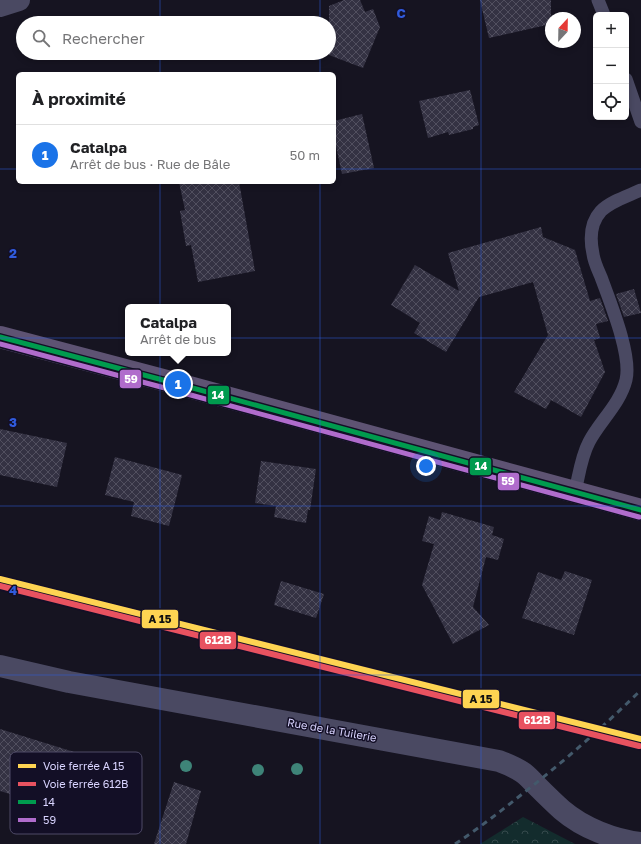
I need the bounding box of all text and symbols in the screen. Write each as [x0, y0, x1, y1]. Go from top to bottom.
text: C [396, 5, 406, 21]
north arrow [545, 12, 581, 48]
map controls [593, 12, 629, 120]
button: + [593, 12, 629, 48]
search box [16, 16, 336, 60]
icon: search [30, 27, 52, 49]
text: Rechercher [62, 29, 145, 47]
button: − [593, 48, 629, 84]
button: locate [593, 84, 629, 120]
text: À proximité [32, 88, 126, 109]
text: Catalpa [70, 138, 127, 156]
text: 1 [42, 147, 48, 163]
text: 50 m [290, 147, 320, 163]
text: Arrêt de bus · Rue de Bâle [70, 156, 230, 172]
text: 2 [9, 245, 17, 261]
popup [125, 304, 231, 356]
text: Catalpa [140, 313, 197, 331]
text: Arrêt de bus [140, 331, 216, 347]
line badge: 59 [119, 369, 142, 389]
pin: 1 [165, 369, 191, 399]
text: 59 [124, 372, 138, 385]
line badge: 14 [207, 385, 230, 405]
text: 14 [212, 388, 224, 401]
text: 3 [9, 414, 17, 430]
your location [416, 456, 436, 476]
line badge: 14 [469, 457, 492, 476]
text: 14 [475, 459, 487, 472]
line badge: 59 [497, 472, 520, 491]
text: 59 [501, 474, 515, 487]
text: 4 [9, 582, 17, 598]
line badge: A 15 [141, 609, 179, 629]
text: A 15 [149, 612, 172, 625]
line badge: 612B [199, 631, 237, 650]
text: 612B [204, 633, 232, 646]
line badge: A 15 [462, 689, 500, 709]
text: A 15 [470, 692, 493, 705]
line badge: 612B [518, 711, 556, 730]
text: 612B [523, 713, 551, 726]
street label: Rue de la Tuilerie [287, 715, 378, 744]
legend [10, 752, 142, 834]
text: Voie ferrée A 15 [43, 759, 125, 772]
text: Voie ferrée 612B [43, 777, 128, 790]
text: 14 [43, 795, 55, 808]
text: 59 [43, 813, 56, 826]

